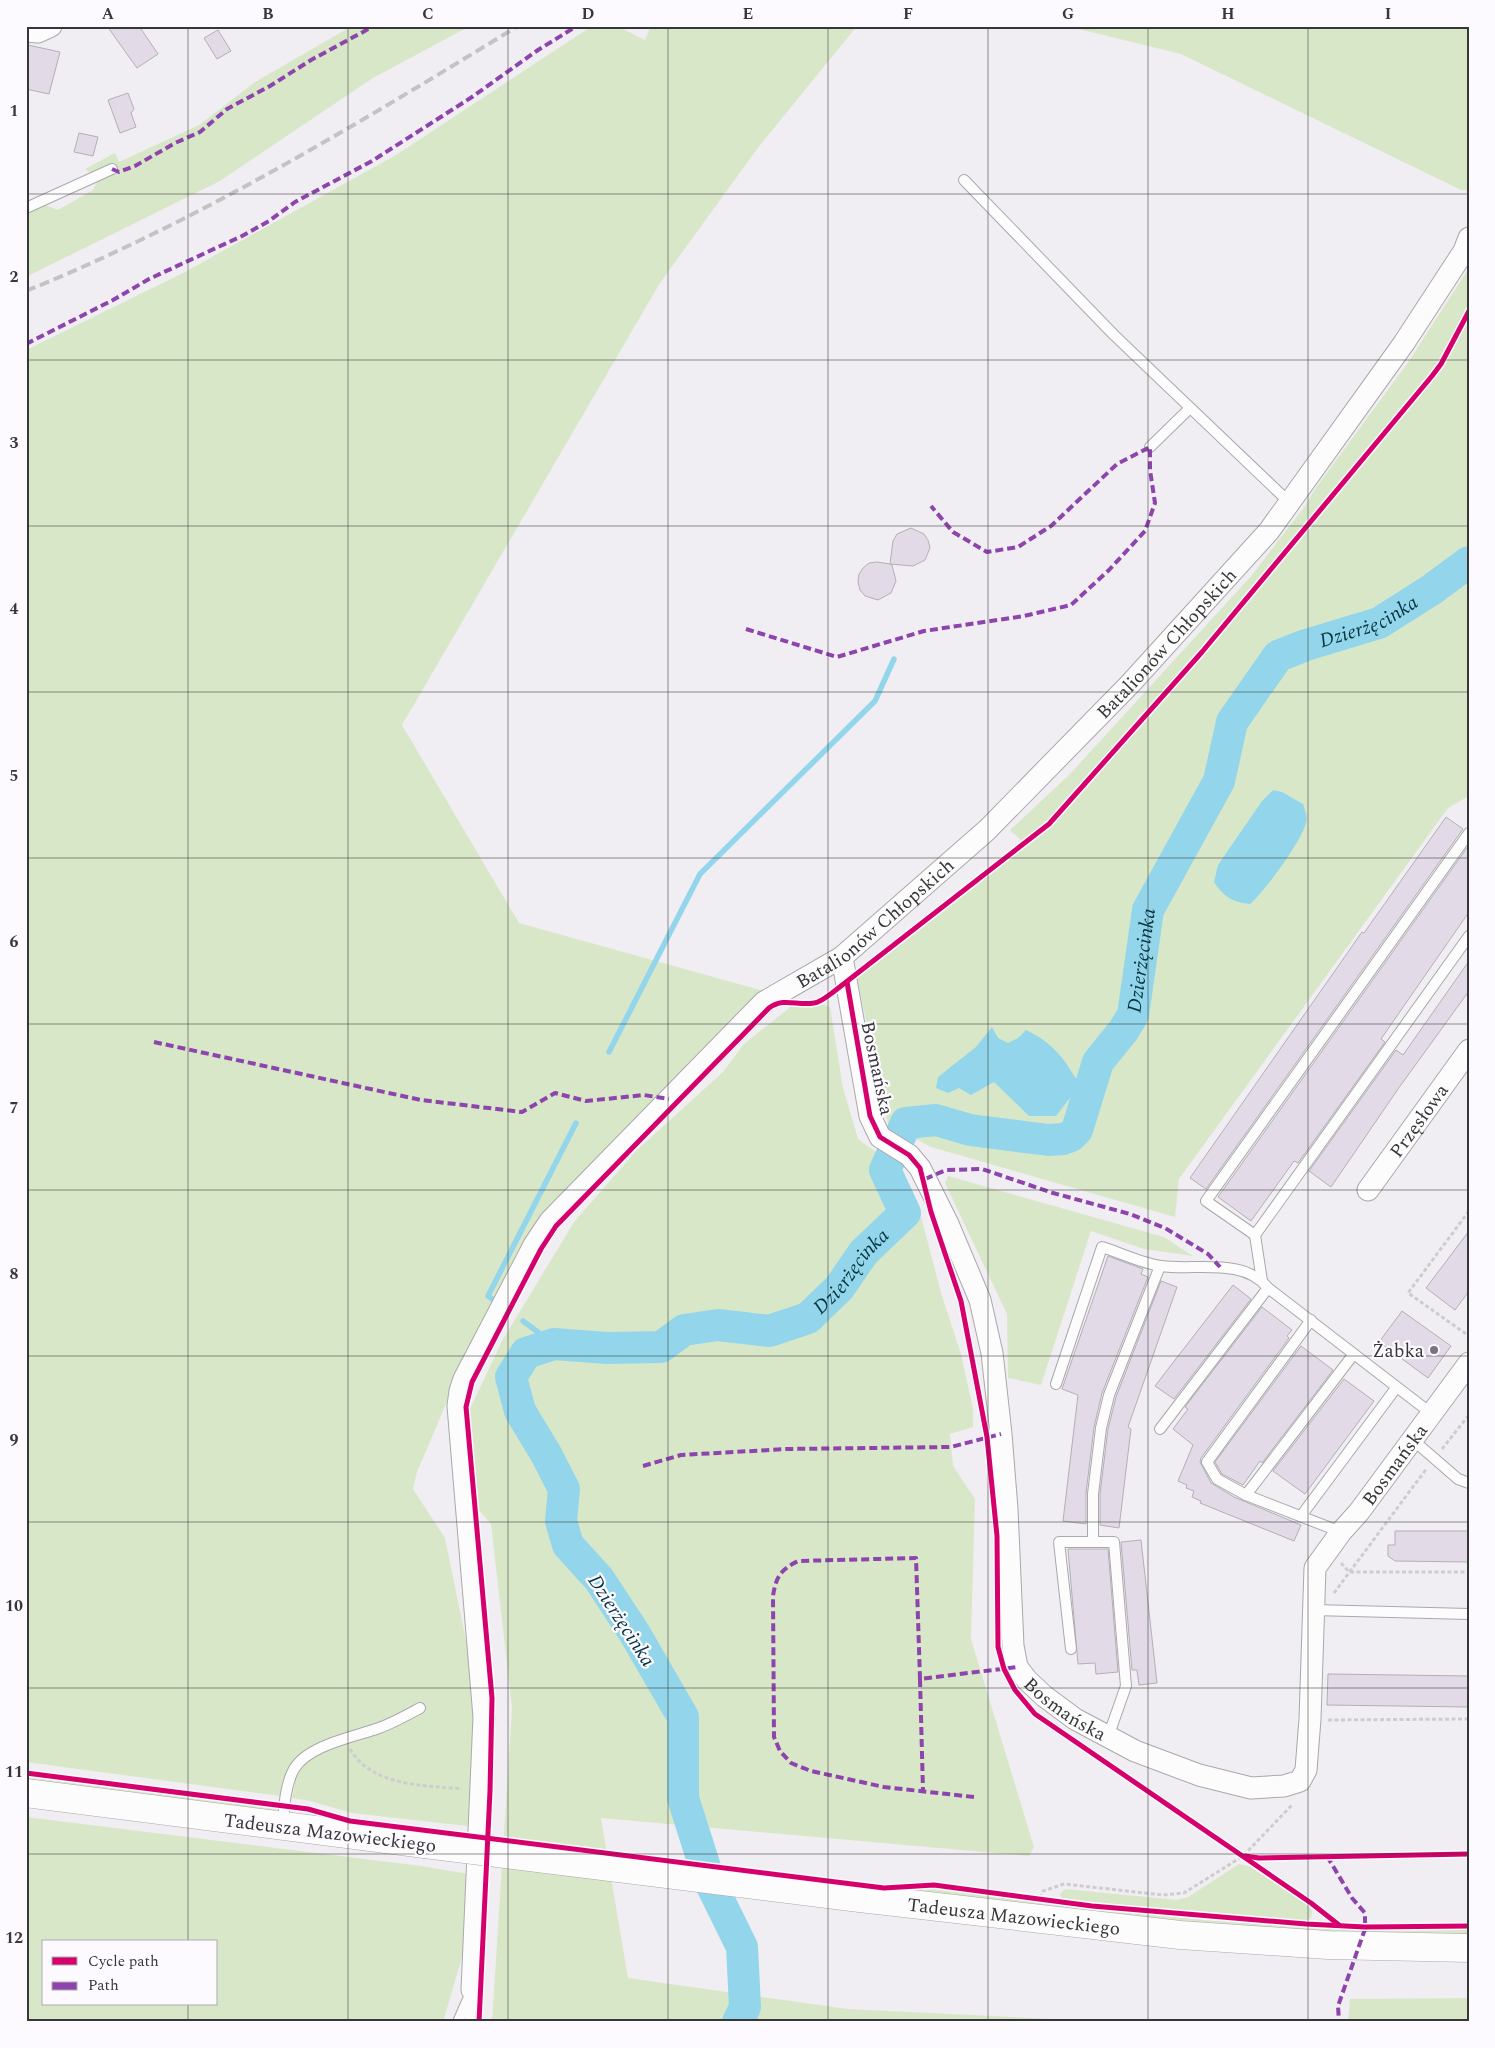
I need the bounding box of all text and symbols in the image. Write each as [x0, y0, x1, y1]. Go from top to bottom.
text: A [102, 2, 115, 26]
text: B [262, 2, 274, 26]
text: C [422, 2, 434, 26]
text: D [582, 2, 595, 26]
text: E [743, 2, 753, 26]
text: F [903, 2, 913, 26]
text: G [1062, 2, 1074, 26]
text: H [1221, 2, 1235, 26]
text: I [1385, 2, 1391, 26]
text: 1 [10, 99, 18, 123]
text: 2 [10, 265, 19, 289]
text: 3 [10, 431, 19, 455]
street label: Batalionów Chłopskich [1090, 562, 1244, 726]
water label: Dzierżęcinka [1316, 588, 1424, 656]
text: 4 [10, 597, 19, 621]
text: 5 [10, 764, 18, 788]
street label: Batalionów Chłopskich [791, 852, 961, 997]
water label: Dzierżęcinka [1120, 906, 1164, 1015]
text: 6 [10, 930, 19, 954]
street label: Bosmańska [852, 1019, 901, 1119]
street label: Przęsłowa [1383, 1077, 1457, 1164]
text: 7 [10, 1096, 19, 1120]
water label: Dzierżęcinka [806, 1222, 896, 1322]
text: 8 [10, 1262, 19, 1286]
place label: Żabka [1372, 1337, 1425, 1366]
marker: Żabka [1428, 1344, 1440, 1356]
street label: Bosmańska [1355, 1418, 1436, 1512]
text: 9 [10, 1428, 19, 1452]
water label: Dzierżęcinka [580, 1568, 662, 1673]
text: 10 [5, 1594, 23, 1618]
street label: Bosmańska [1016, 1671, 1112, 1749]
text: 11 [5, 1760, 23, 1784]
street label: Tadeusza Mazowieckiego [222, 1806, 438, 1861]
street label: Tadeusza Mazowieckiego [906, 1891, 1122, 1944]
text: 12 [5, 1926, 23, 1950]
legend [42, 1940, 218, 2006]
text: Cycle path [88, 1950, 159, 1973]
text: Path [88, 1974, 119, 1997]

